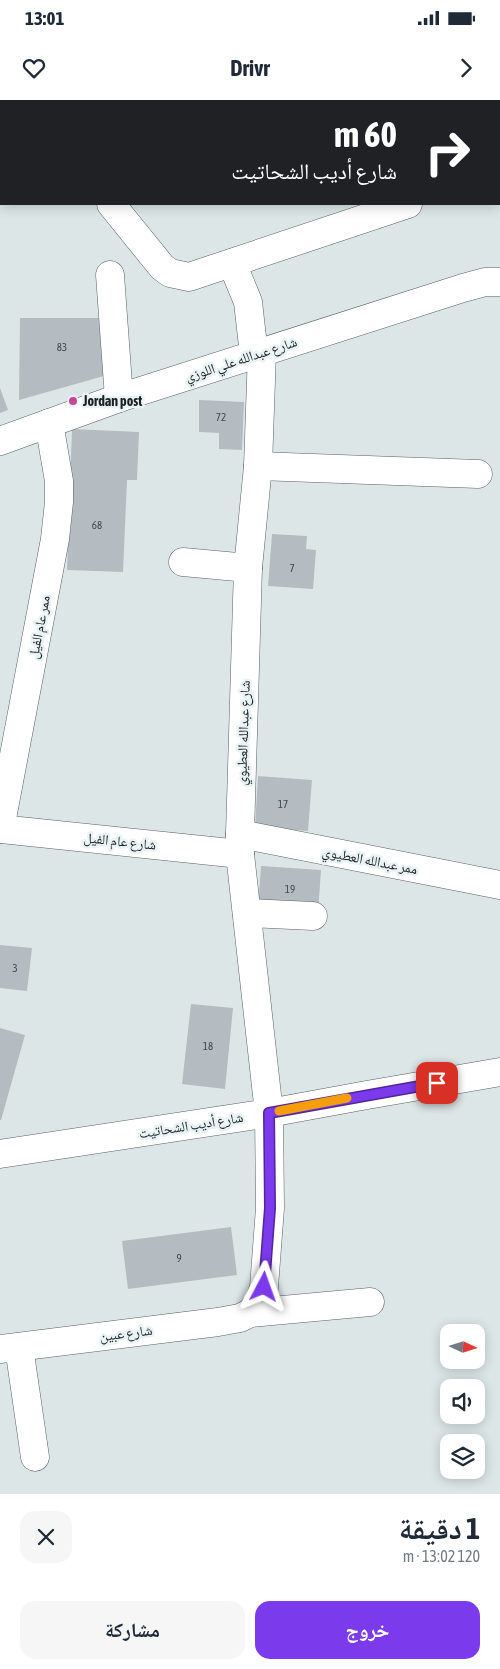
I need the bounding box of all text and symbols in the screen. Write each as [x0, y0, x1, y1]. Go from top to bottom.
text: 13:01 [25, 7, 64, 29]
icon: heart [20, 54, 48, 82]
icon: forward [452, 54, 480, 82]
text: Drivr [230, 55, 270, 81]
text: 60 m [334, 114, 397, 154]
icon: right [415, 120, 480, 185]
text: شارع أديب الشحاتيت [231, 158, 397, 184]
street label: شارع عبدالله علي اللوزي [183, 333, 300, 388]
house number: 83 [57, 341, 67, 353]
place label: Jordan post [82, 393, 142, 409]
marker: Jordan post [67, 395, 79, 407]
house number: 72 [216, 411, 226, 423]
house number: 68 [92, 519, 102, 531]
house number: 7 [289, 562, 295, 574]
street label: ممر عام الفيل [25, 594, 55, 660]
street label: شارع عبدالله العطيوي [233, 680, 256, 786]
house number: 17 [278, 798, 288, 810]
street label: شارع عام الفيل [83, 829, 157, 855]
street label: ممر عبدالله العطيوي [320, 843, 419, 881]
house number: 19 [285, 883, 295, 895]
house number: 3 [12, 962, 18, 974]
house number: 18 [203, 1040, 213, 1052]
pin [416, 1062, 458, 1104]
icon: arrive [423, 1069, 451, 1097]
street label: شارع أديب الشحاتيت [138, 1109, 245, 1143]
house number: 9 [176, 1252, 182, 1264]
position arrow [237, 1260, 289, 1312]
street label: شارع عبين [99, 1322, 153, 1346]
north arrow [440, 1324, 485, 1369]
map controls [440, 1324, 485, 1479]
button: sound [440, 1379, 485, 1424]
button: layers [440, 1434, 485, 1479]
button: close [20, 1511, 72, 1563]
text: 1 دقيقة [399, 1511, 480, 1545]
text: 120 m · 13:02 [403, 1547, 480, 1565]
button: مشاركة [20, 1601, 245, 1659]
button: خروج [255, 1601, 480, 1659]

